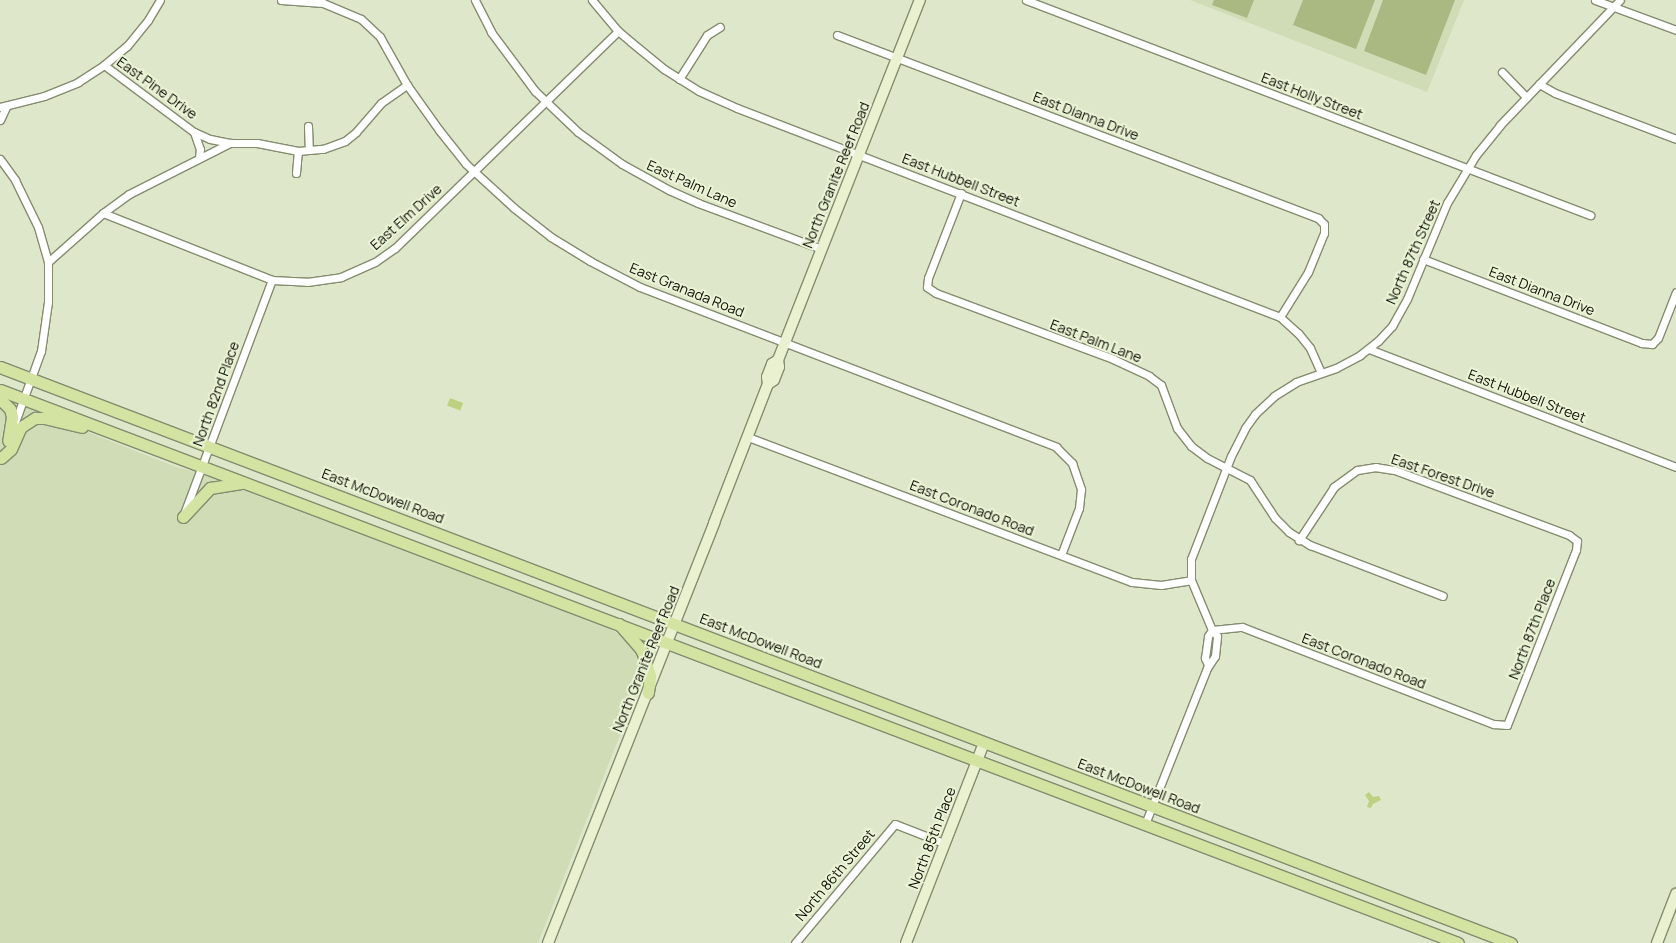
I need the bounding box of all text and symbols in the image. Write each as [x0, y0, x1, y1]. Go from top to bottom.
street label: East Pine Drive [114, 53, 200, 123]
street label: East Holly Street [1259, 69, 1365, 123]
street label: East Dianna Drive [1031, 88, 1141, 144]
street label: North Granite Reef Road [799, 99, 873, 251]
street label: East Hubbell Street [900, 150, 1022, 210]
street label: East Palm Lane [644, 157, 740, 211]
street label: East Elm Drive [367, 181, 445, 253]
street label: North 87th Street [1382, 197, 1444, 307]
street label: East Granada Road [627, 259, 747, 321]
street label: East Dianna Drive [1487, 263, 1597, 319]
street label: East Palm Lane [1048, 316, 1144, 366]
street label: North 82nd Place [189, 339, 243, 449]
street label: East Hubbell Street [1466, 366, 1588, 426]
street label: East Forest Drive [1389, 450, 1497, 502]
street label: East McDowell Road [319, 465, 447, 527]
street label: East Coronado Road [908, 477, 1036, 539]
street label: North 87th Place [1505, 576, 1559, 682]
street label: North Granite Reef Road [609, 583, 683, 735]
street label: East McDowell Road [697, 610, 825, 672]
street label: East Coronado Road [1300, 630, 1428, 692]
street label: East McDowell Road [1075, 755, 1203, 817]
street label: North 85th Place [905, 785, 959, 891]
street label: North 86th Street [792, 826, 878, 924]

